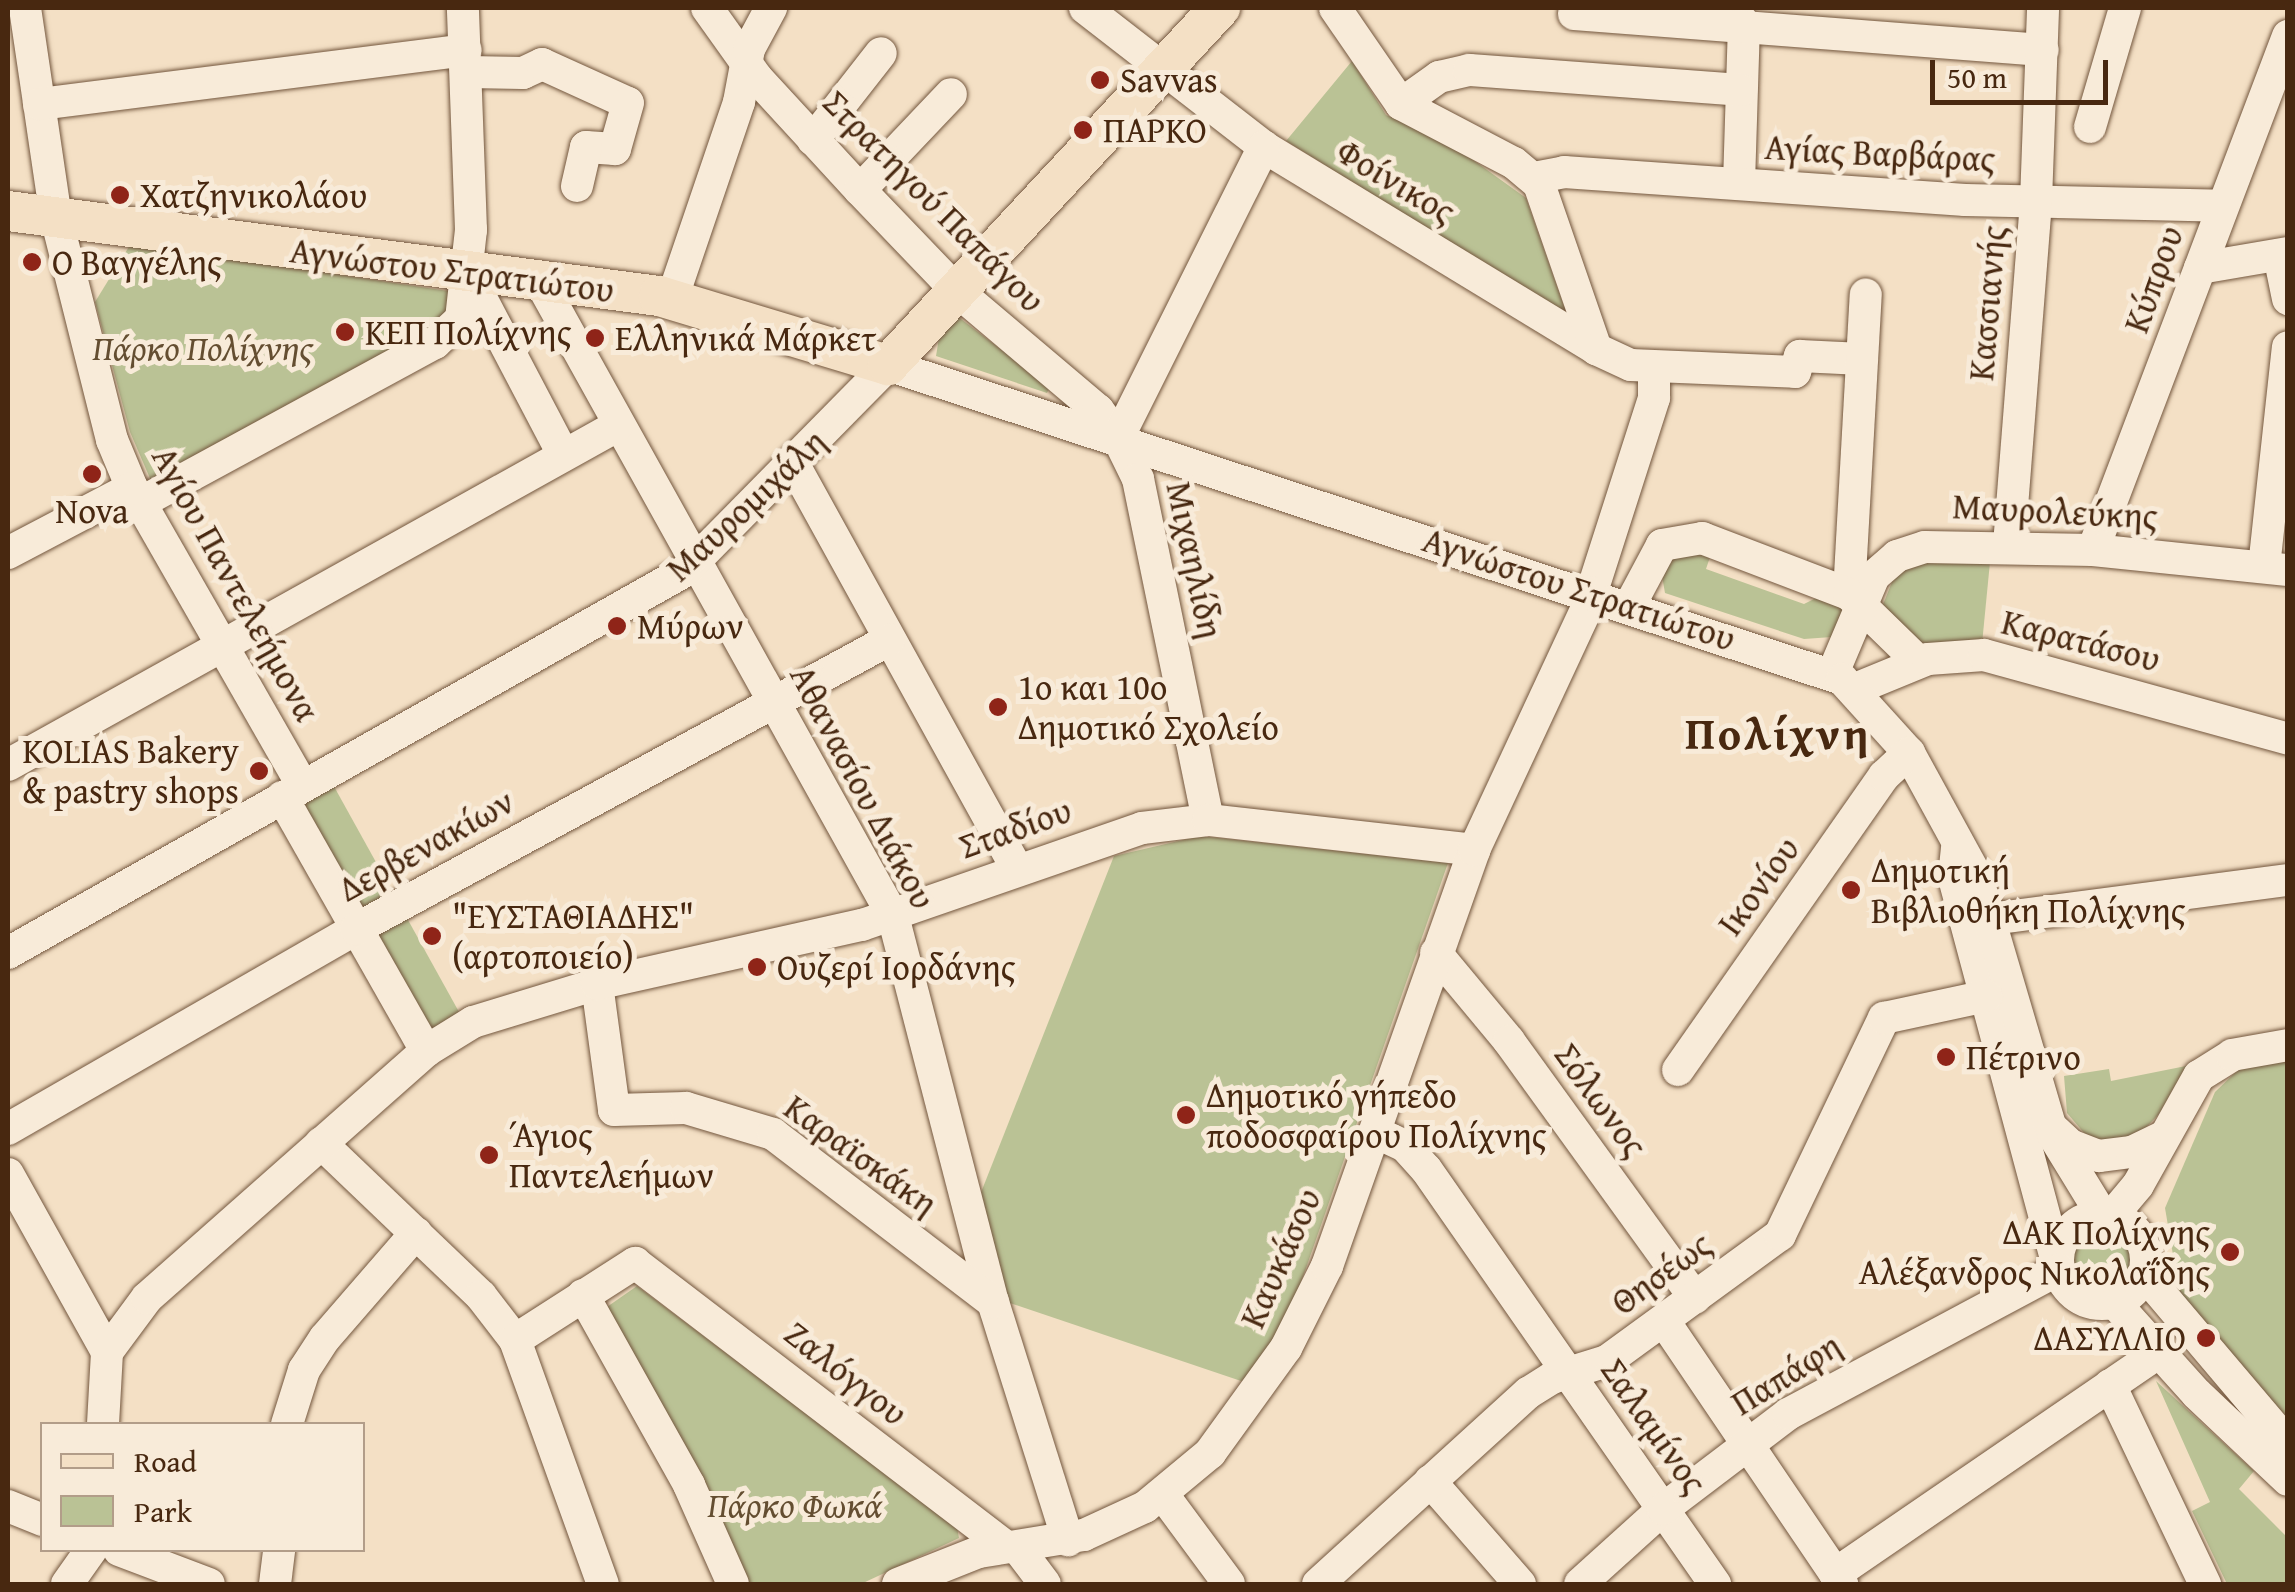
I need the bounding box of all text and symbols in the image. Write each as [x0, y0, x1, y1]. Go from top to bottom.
scale bar [1935, 40, 2112, 102]
text: 50 m [1947, 55, 2007, 99]
place label: Savvas [1120, 59, 1218, 101]
marker: Savvas [1089, 69, 1111, 91]
street label: Στρατηγού Παπάγου [814, 81, 1054, 321]
place label: ΠΑΡΚΟ [1103, 109, 1207, 151]
marker: ΠΑΡΚΟ [1072, 119, 1094, 141]
street label: Αγίας Βαρβάρας [1764, 126, 1996, 180]
street label: Φοίνικος [1329, 129, 1463, 233]
place label: Χατζηνικολάου [140, 174, 367, 216]
marker: Χατζηνικολάου [109, 184, 131, 206]
street label: Κύπρου [2114, 220, 2192, 338]
street label: Κασσιανής [1959, 224, 2015, 382]
street label: Αγνώστου Στρατιώτου [288, 229, 616, 311]
place label: Ο Βαγγέλης [52, 241, 222, 283]
marker: Ο Βαγγέλης [21, 251, 43, 273]
place label: ΚΕΠ Πολίχνης [365, 311, 571, 353]
place label: Ελληνικά Μάρκετ [615, 317, 876, 359]
marker: ΚΕΠ Πολίχνης [334, 321, 356, 343]
park label: Πάρκο Πολίχνης [93, 327, 313, 369]
marker: Ελληνικά Μάρκετ [584, 327, 606, 349]
street label: Μαυρομιχάλη [657, 420, 835, 590]
street label: Αγίου Παντελεήμονα [143, 439, 329, 729]
marker: Nova [81, 463, 103, 485]
street label: Μιχαηλίδη [1158, 478, 1232, 642]
street label: Μαυρολεύκης [1951, 485, 2159, 537]
place label: Nova [55, 490, 129, 532]
street label: Αγνώστου Στρατιώτου [1418, 519, 1740, 659]
street label: Καρατάσου [1998, 600, 2164, 680]
place label: Μύρων [637, 605, 744, 647]
marker: Μύρων [606, 615, 628, 637]
street label: Αθανασίου Διάκου [781, 658, 945, 916]
place label: 1ο και 10ο Δημοτικό Σχολείο [1018, 666, 1279, 748]
marker: 1ο και 10ο Δημοτικό Σχολείο [987, 696, 1009, 718]
district label: Πολίχνη [1685, 706, 1871, 760]
place label: KOLIAS Bakery & pastry shops [22, 730, 239, 812]
marker: KOLIAS Bakery & pastry shops [248, 760, 270, 782]
street label: Δερβενακίων [331, 780, 521, 910]
street label: Σταδίου [953, 788, 1077, 868]
street label: Ικονίου [1708, 828, 1808, 944]
place label: Δημοτική Βιβλιοθήκη Πολίχνης [1871, 849, 2186, 931]
marker: Δημοτική Βιβλιοθήκη Πολίχνης [1840, 879, 1862, 901]
place label: "ΕΥΣΤΑΘΙΑΔΗΣ" (αρτοποιείο) [452, 895, 694, 977]
marker: "ΕΥΣΤΑΘΙΑΔΗΣ" (αρτοποιείο) [421, 925, 443, 947]
place label: Ουζερί Ιορδάνης [777, 946, 1016, 988]
marker: Ουζερί Ιορδάνης [746, 956, 768, 978]
street label: Σόλωνος [1546, 1035, 1656, 1165]
place label: Πέτρινο [1966, 1036, 2081, 1078]
marker: Πέτρινο [1935, 1046, 1957, 1068]
place label: Δημοτικό γήπεδο ποδοσφαίρου Πολίχνης [1206, 1074, 1546, 1156]
street label: Καραϊσκάκη [777, 1086, 945, 1224]
marker: Δημοτικό γήπεδο ποδοσφαίρου Πολίχνης [1175, 1104, 1197, 1126]
place label: Άγιος Παντελεήμων [509, 1114, 714, 1196]
marker: Άγιος Παντελεήμων [478, 1144, 500, 1166]
street label: Καυκάσου [1231, 1182, 1329, 1334]
place label: ΔΑΚ Πολίχνης Αλέξανδρος Νικολαΐδης [1859, 1211, 2210, 1293]
street label: Θησέως [1603, 1223, 1719, 1323]
marker: ΔΑΚ Πολίχνης Αλέξανδρος Νικολαΐδης [2219, 1241, 2241, 1263]
street label: Ζαλόγγου [776, 1312, 916, 1434]
place label: ΔΑΣΥΛΛΙΟ [2033, 1317, 2186, 1359]
street label: Παπάφη [1723, 1324, 1849, 1424]
marker: ΔΑΣΥΛΛΙΟ [2195, 1327, 2217, 1349]
street label: Σαλαμίνος [1592, 1350, 1716, 1502]
legend [40, 1422, 365, 1552]
text: Road [134, 1439, 197, 1483]
park label: Πάρκο Φωκά [708, 1484, 882, 1526]
text: Park [134, 1489, 192, 1533]

